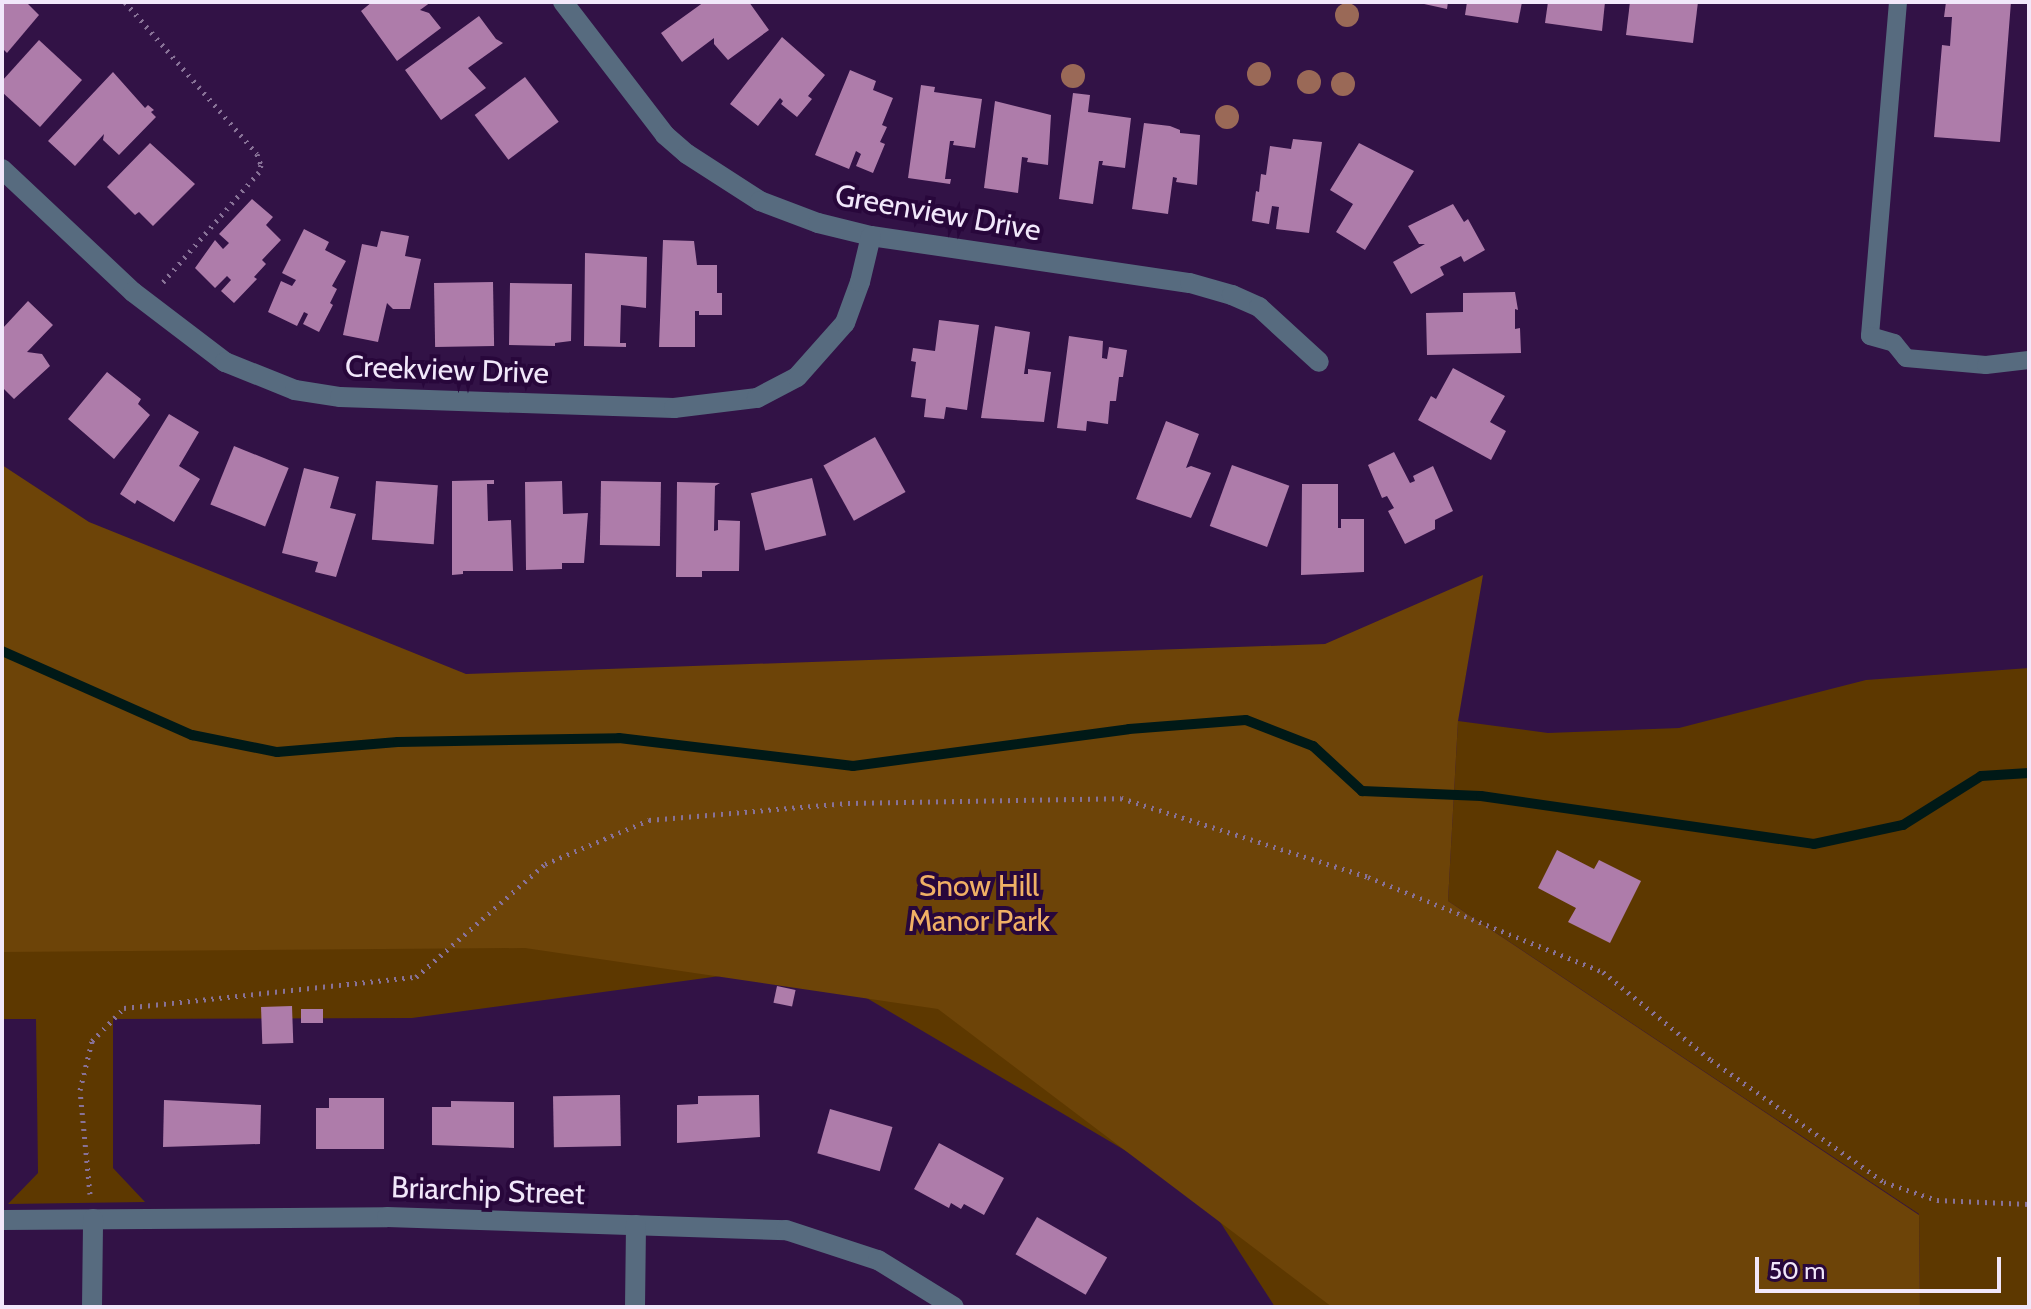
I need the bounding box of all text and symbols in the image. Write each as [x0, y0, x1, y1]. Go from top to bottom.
street label: Greenview Drive [832, 177, 1044, 249]
street label: Creekview Drive [345, 348, 549, 392]
park label: Snow Hill Manor Park [908, 868, 1050, 938]
street label: Briarchip Street [391, 1170, 585, 1212]
scale bar [1759, 1241, 2005, 1291]
text: 50 m [1769, 1256, 1825, 1285]

